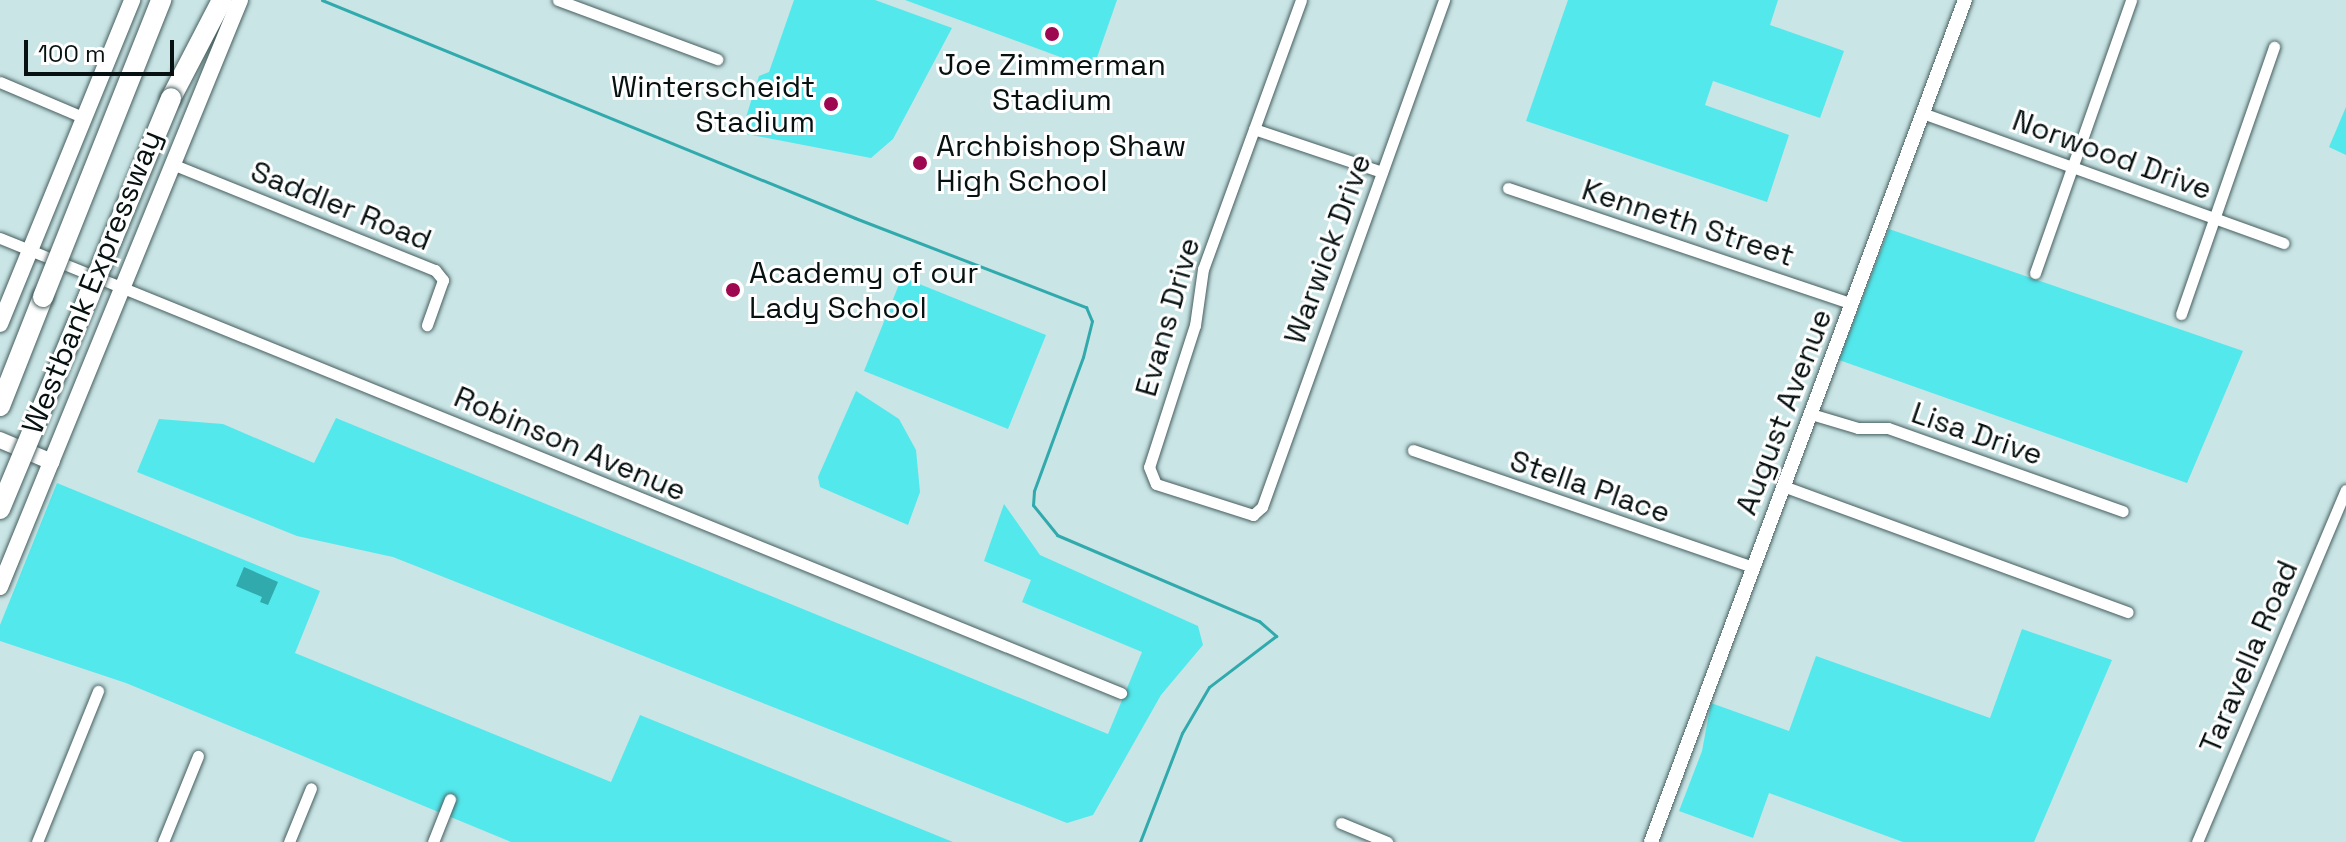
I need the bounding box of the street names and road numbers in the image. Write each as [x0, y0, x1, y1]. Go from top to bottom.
street label: Norwood Drive [2007, 102, 2217, 208]
street label: Westbank Expressway [15, 125, 169, 439]
street label: Warwick Drive [1277, 149, 1379, 349]
street label: Saddler Road [245, 153, 437, 259]
street label: Kenneth Street [1577, 172, 1799, 274]
street label: Evans Drive [1128, 233, 1208, 401]
street label: August Avenue [1728, 304, 1840, 520]
street label: Robinson Avenue [448, 379, 692, 509]
street label: Lisa Drive [1907, 395, 2047, 473]
street label: Stella Place [1505, 443, 1675, 531]
street label: Taravella Road [2192, 555, 2306, 759]

